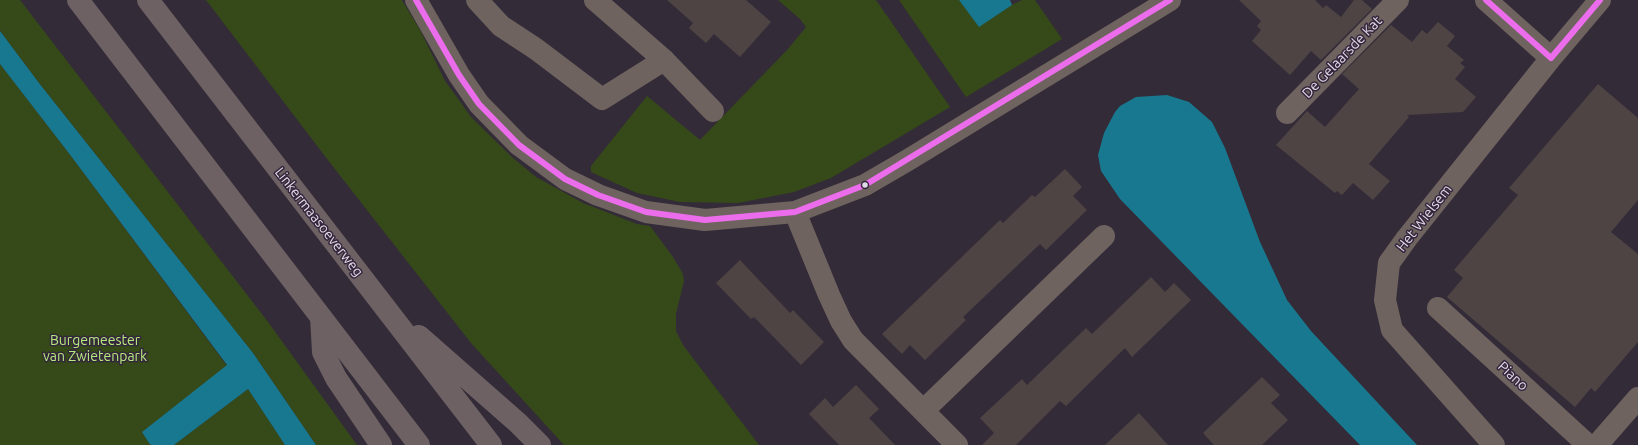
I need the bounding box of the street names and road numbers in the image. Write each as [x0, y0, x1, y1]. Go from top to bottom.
street label: De Gelaarsde Kat [1299, 12, 1385, 102]
street label: Linkermaasoeverweg [271, 164, 367, 280]
street label: Het Wielsem [1393, 181, 1455, 255]
street label: Piano [1494, 358, 1532, 394]

